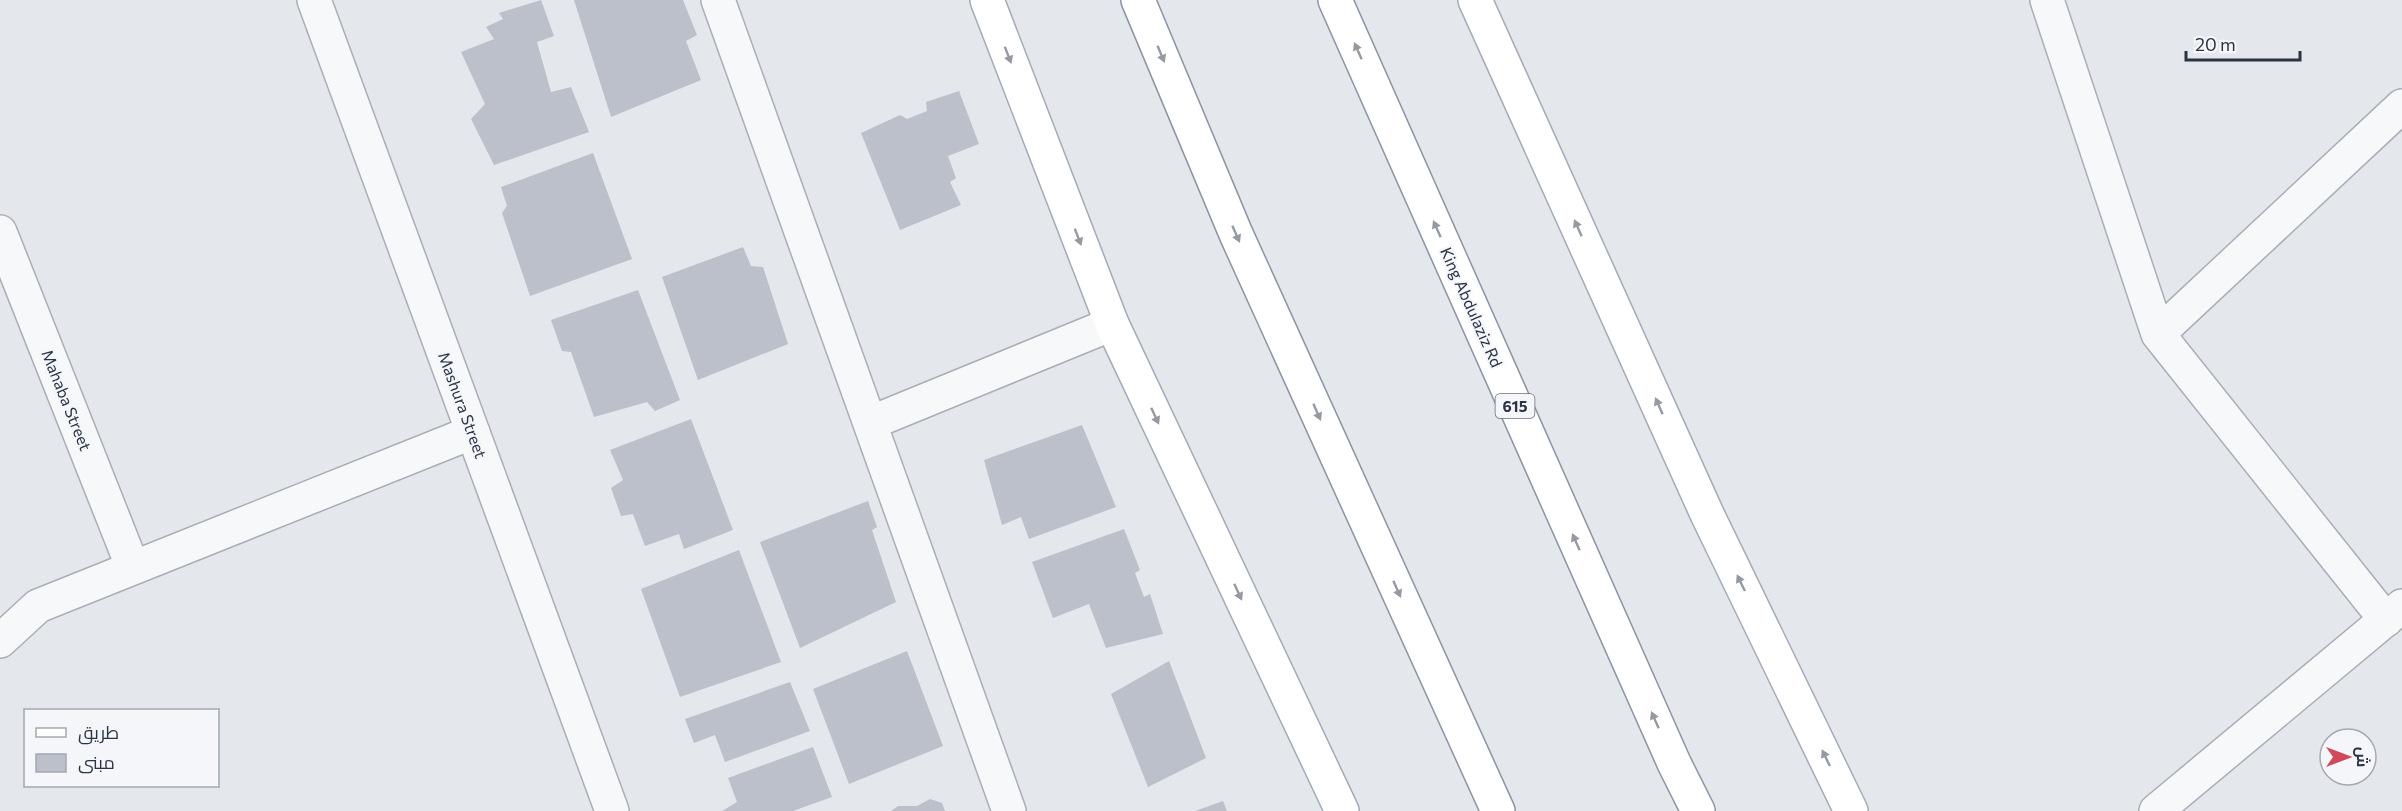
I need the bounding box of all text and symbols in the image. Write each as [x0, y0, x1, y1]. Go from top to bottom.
scale bar [2186, 24, 2300, 62]
text: 20 m [2195, 33, 2236, 55]
one-way arrow [1352, 42, 1362, 60]
one-way arrow [1157, 45, 1166, 63]
one-way arrow [1004, 46, 1014, 64]
one-way arrow [1432, 220, 1442, 238]
one-way arrow [1574, 220, 1583, 237]
one-way arrow [1232, 225, 1241, 243]
one-way arrow [1074, 228, 1084, 246]
street label: King Abdulaziz Rd [1437, 244, 1507, 370]
street label: Mahaba Street [38, 347, 96, 454]
street label: Mashura Street [435, 349, 491, 461]
road number: 615 [1496, 394, 1534, 418]
one-way arrow [1653, 397, 1663, 415]
one-way arrow [1312, 403, 1321, 420]
one-way arrow [1151, 407, 1160, 424]
one-way arrow [1571, 533, 1580, 550]
one-way arrow [1736, 574, 1745, 591]
one-way arrow [1393, 581, 1402, 598]
one-way arrow [1234, 584, 1243, 601]
legend [24, 709, 219, 787]
one-way arrow [1650, 711, 1659, 729]
text: طريق [78, 721, 119, 745]
north arrow [2318, 727, 2378, 787]
text: ش [2353, 747, 2373, 767]
one-way arrow [1821, 750, 1830, 767]
text: مبنى [78, 751, 115, 774]

